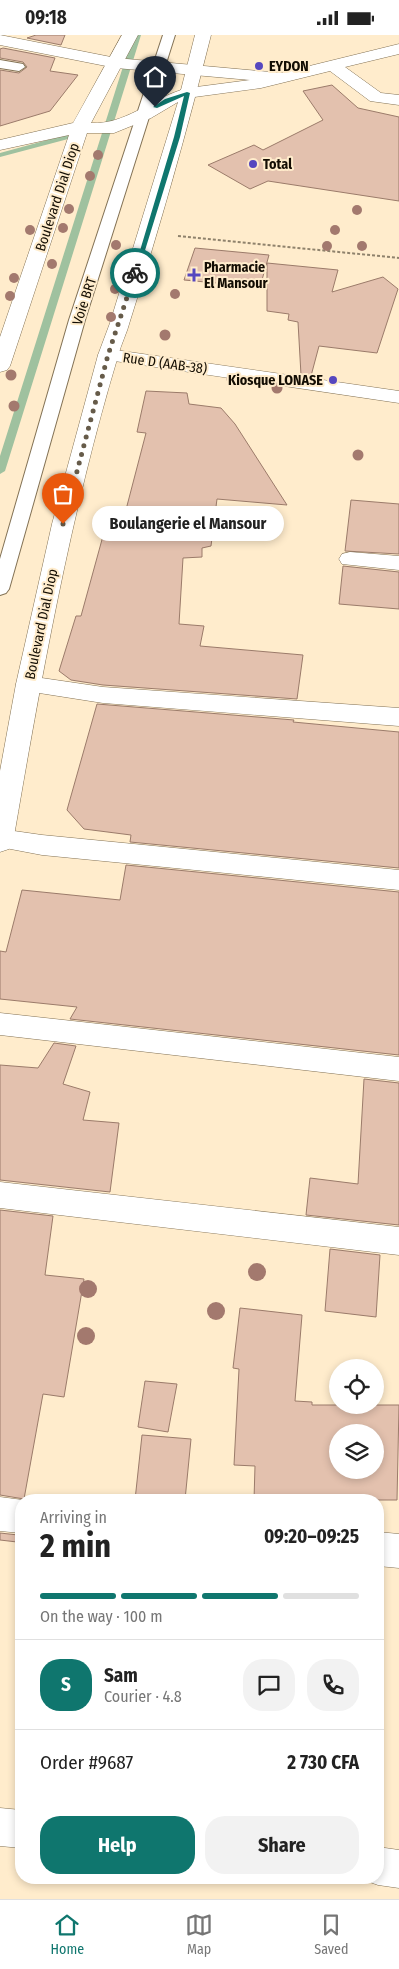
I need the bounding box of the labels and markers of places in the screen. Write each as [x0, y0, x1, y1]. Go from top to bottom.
pin [134, 56, 176, 107]
place label: EYDON [269, 58, 309, 75]
marker: EYDON [253, 60, 265, 72]
place label: Total [263, 156, 292, 173]
marker: Total [247, 158, 259, 170]
place label: Pharmacie El Mansour [204, 259, 268, 292]
marker: Pharmacie El Mansour [188, 269, 200, 281]
place label: Kiosque LONASE [228, 372, 323, 389]
marker: Kiosque LONASE [327, 374, 339, 386]
pin [42, 473, 84, 524]
callout: Boulangerie el Mansour [93, 507, 286, 541]

